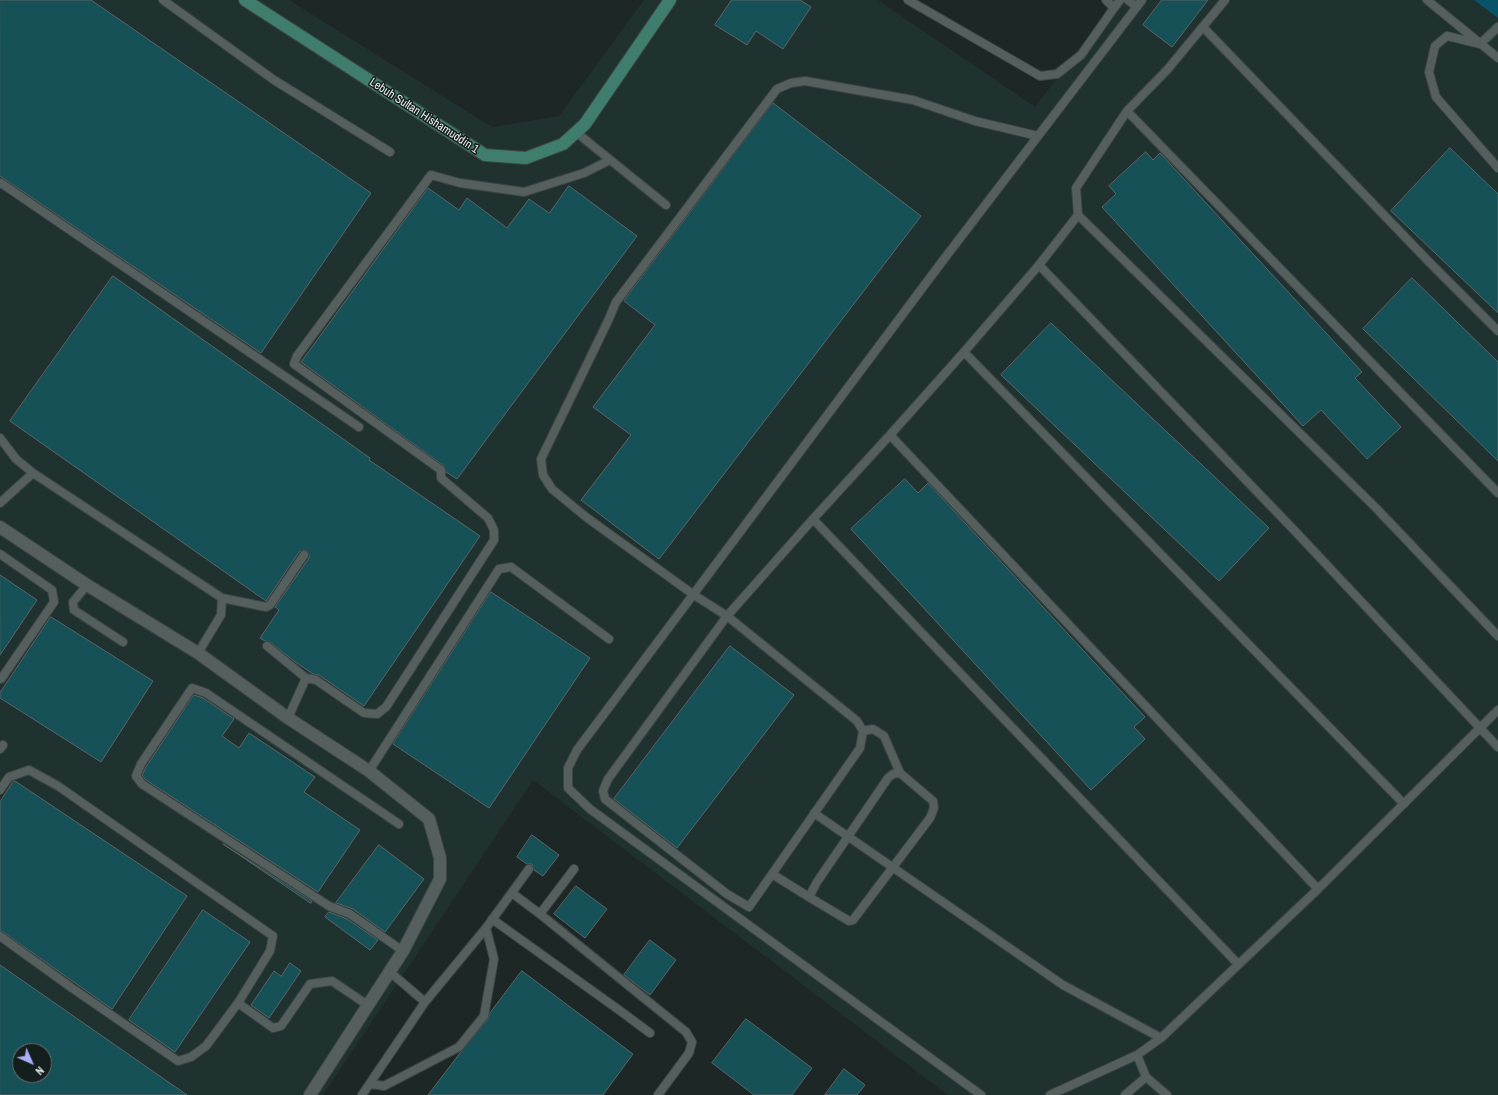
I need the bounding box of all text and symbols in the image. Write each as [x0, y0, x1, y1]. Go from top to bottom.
street label: Lebuh Sultan Hishamuddin 1 [367, 75, 481, 157]
north arrow [12, 1043, 52, 1083]
text: N [33, 1064, 47, 1078]

